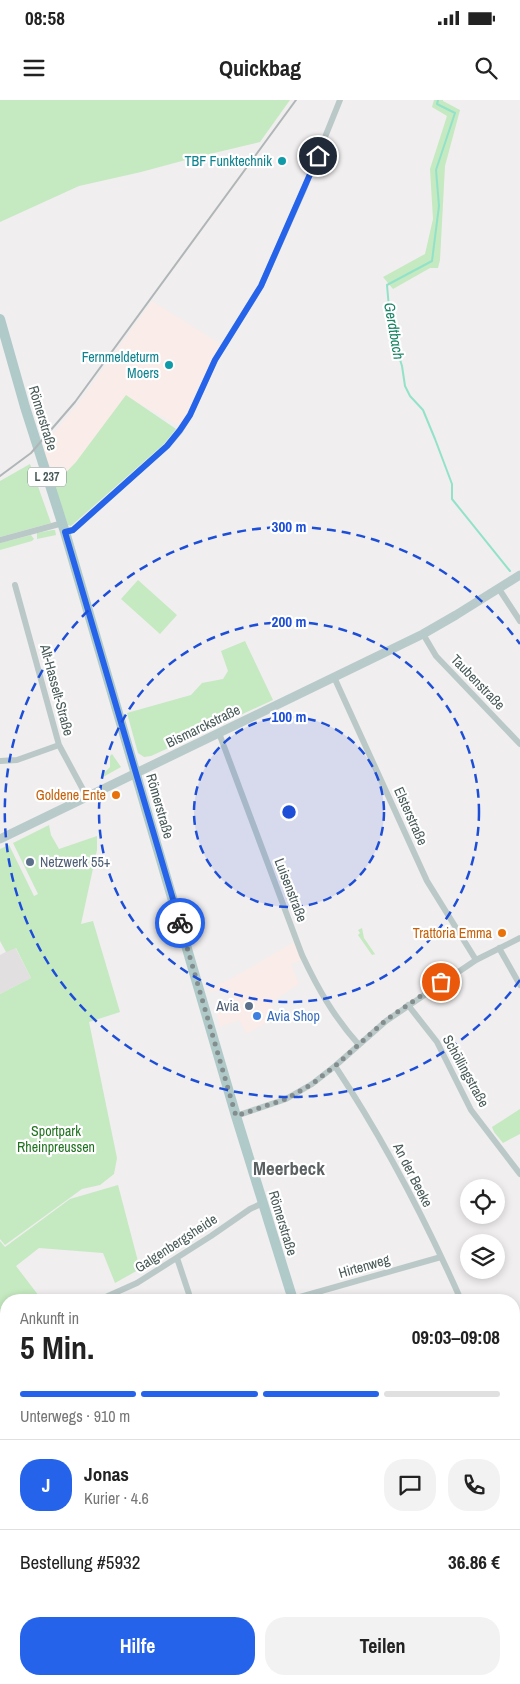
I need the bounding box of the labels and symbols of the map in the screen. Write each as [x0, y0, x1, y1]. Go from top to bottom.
pin [297, 135, 339, 177]
place label: TBF Funktechnik [185, 152, 272, 170]
marker: TBF Funktechnik [276, 155, 288, 167]
water label: Gerdtbach [379, 301, 410, 361]
place label: Fernmeldeturm Moers [82, 348, 159, 382]
marker: Fernmeldeturm Moers [163, 359, 175, 371]
street label: Römerstraße [25, 383, 61, 453]
road number: L 237 [28, 468, 66, 487]
text: 300 m [272, 516, 306, 537]
text: 200 m [272, 611, 306, 632]
street label: Alt-Hasselt-Straße [36, 641, 78, 738]
street label: Taubenstraße [447, 650, 509, 714]
street label: Bismarckstraße [163, 700, 243, 752]
text: 100 m [272, 706, 306, 727]
street label: Römerstraße [142, 771, 178, 841]
street label: Elsterstraße [390, 784, 432, 848]
place label: Goldene Ente [36, 786, 106, 804]
marker: Goldene Ente [110, 789, 122, 801]
centre of rings [280, 803, 298, 821]
place label: Netzwerk 55+ [40, 853, 111, 871]
street label: Luisenstraße [271, 855, 311, 925]
marker: Netzwerk 55+ [24, 856, 36, 868]
courier [155, 898, 205, 948]
place label: Trattoria Emma [413, 924, 493, 942]
marker: Trattoria Emma [496, 927, 508, 939]
pin [420, 961, 462, 1003]
place label: Avia [215, 997, 240, 1015]
marker: Avia [243, 1000, 255, 1012]
place label: Avia Shop [266, 1007, 320, 1025]
marker: Avia Shop [251, 1010, 263, 1022]
street label: Schöllingstraße [439, 1032, 493, 1110]
park label: Sportpark Rheinpreussen [17, 1122, 95, 1156]
street label: An der Beeke [389, 1139, 437, 1210]
district label: Meerbeck [253, 1155, 325, 1181]
street label: Römerstraße [265, 1188, 301, 1258]
street label: Galgenbergsheide [131, 1210, 221, 1276]
street label: Hirtenweg [336, 1250, 392, 1282]

